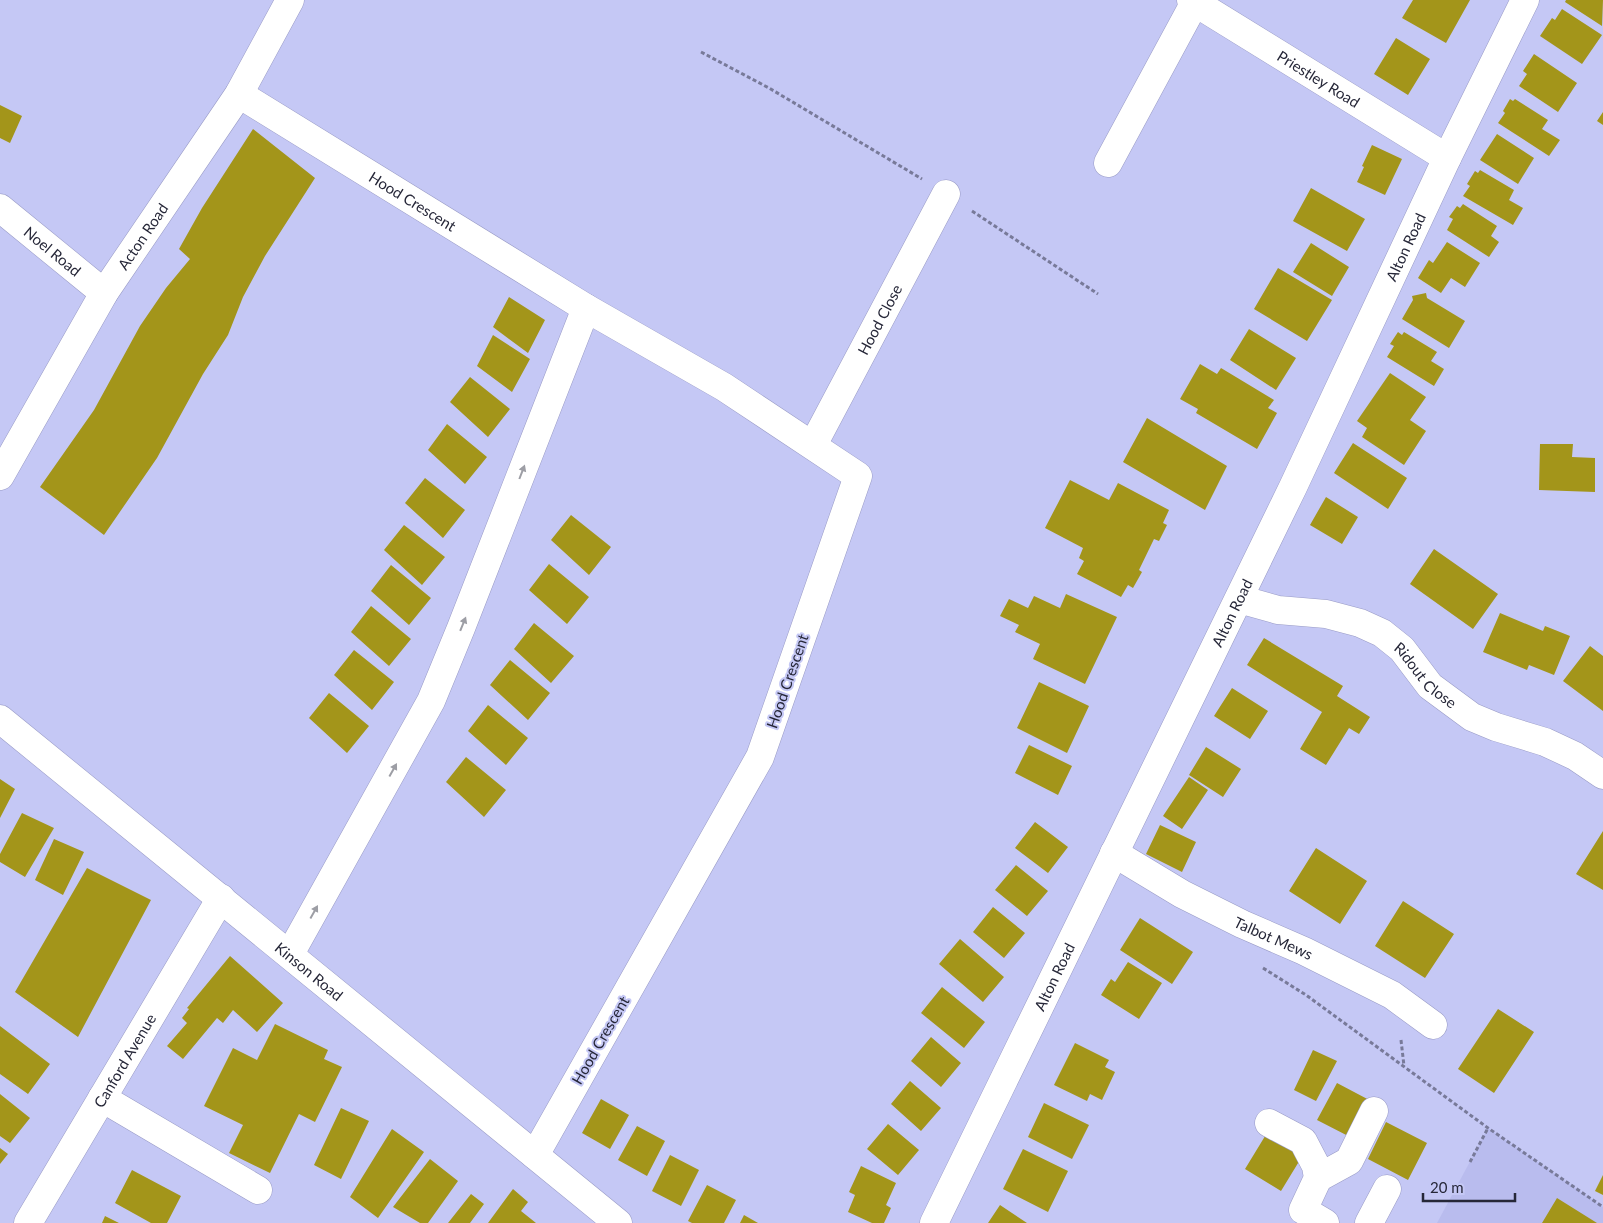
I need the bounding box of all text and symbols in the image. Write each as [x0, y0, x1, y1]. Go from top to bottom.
street label: Priestley Road [1274, 47, 1363, 111]
street label: Hood Crescent [366, 168, 460, 235]
street label: Acton Road [114, 200, 171, 273]
street label: Alton Road [1382, 210, 1429, 284]
street label: Noel Road [20, 222, 85, 280]
street label: Hood Close [854, 281, 906, 358]
one-way arrow [518, 464, 526, 479]
street label: Alton Road [1208, 576, 1256, 650]
one-way arrow [459, 616, 467, 631]
street label: Hood Crescent [762, 631, 812, 731]
street label: Ridout Close [1391, 638, 1460, 712]
one-way arrow [389, 763, 397, 777]
one-way arrow [310, 905, 318, 919]
street label: Talbot Mews [1231, 913, 1316, 963]
street label: Kinson Road [272, 938, 347, 1004]
street label: Alton Road [1030, 940, 1078, 1014]
street label: Hood Crescent [568, 992, 633, 1087]
street label: Canford Avenue [90, 1010, 159, 1111]
scale bar [1423, 1170, 1516, 1202]
text: 20 m [1430, 1178, 1464, 1196]

